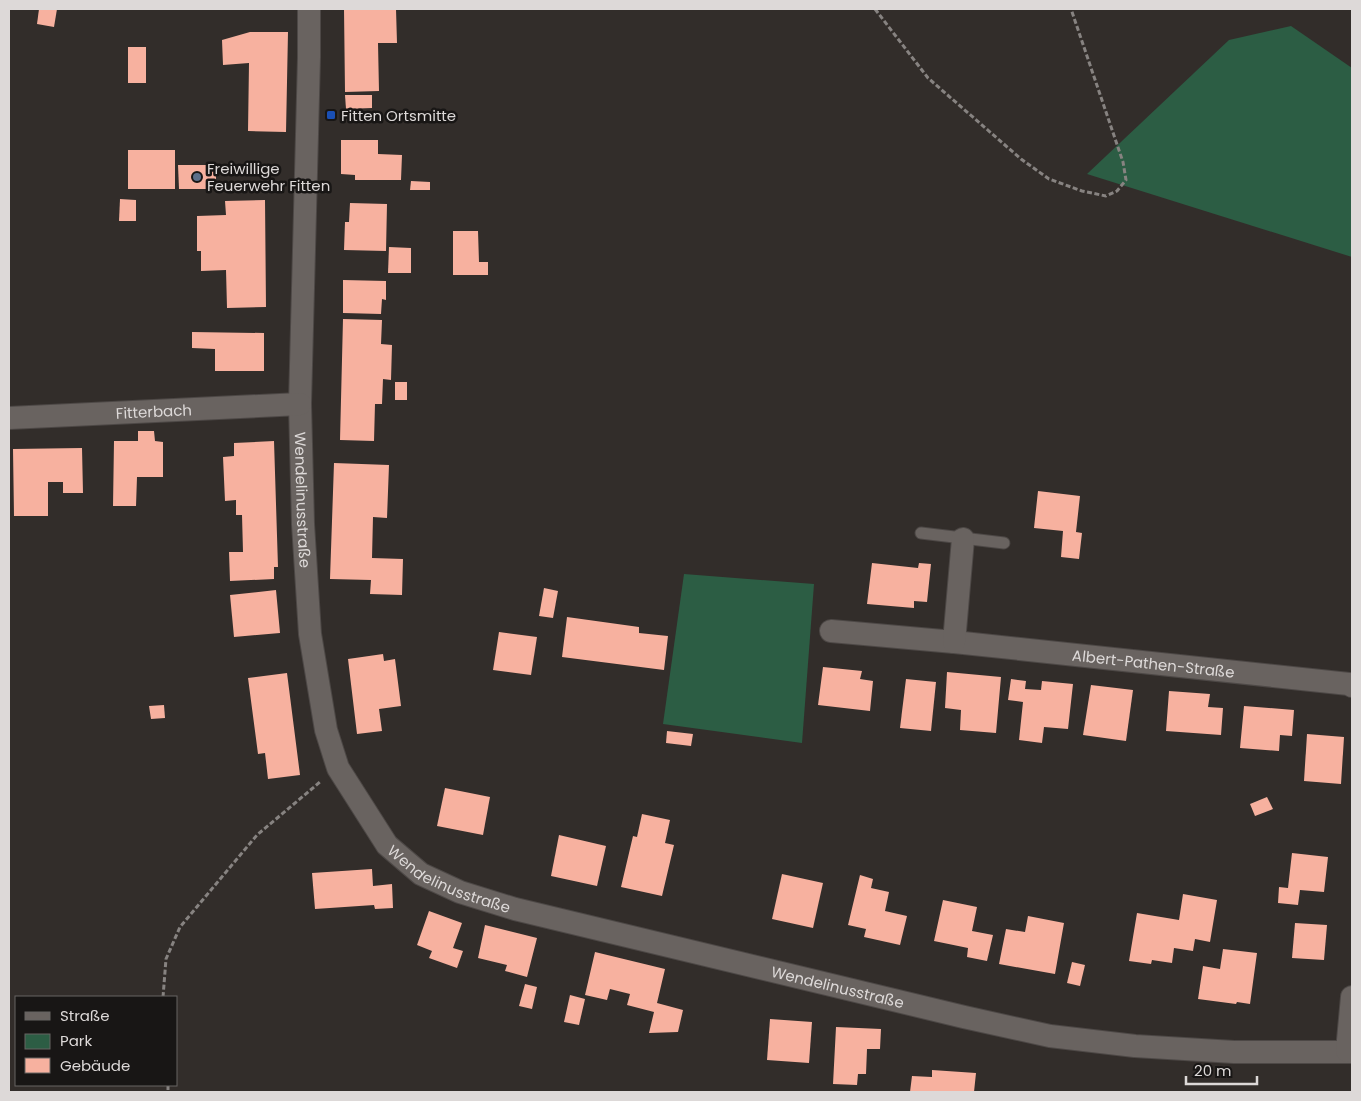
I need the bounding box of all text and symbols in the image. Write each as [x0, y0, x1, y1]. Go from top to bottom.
place label: Fitten Ortsmitte [341, 105, 456, 126]
marker: Fitten Ortsmitte [325, 109, 337, 121]
place label: Freiwillige Feuerwehr Fitten [207, 158, 330, 196]
marker: Freiwillige Feuerwehr Fitten [191, 171, 203, 183]
street label: Fitterbach [115, 399, 192, 423]
street label: Wendelinusstraße [290, 432, 316, 568]
street label: Albert-Pathen-Straße [1071, 644, 1236, 682]
street label: Wendelinusstraße [383, 840, 513, 918]
street label: Wendelinusstraße [769, 961, 906, 1013]
legend [15, 996, 178, 1086]
text: Straße [60, 1005, 110, 1026]
text: Park [60, 1030, 92, 1051]
scale bar [1186, 1054, 1257, 1086]
text: Gebäude [60, 1055, 130, 1076]
text: 20 m [1194, 1060, 1232, 1081]

